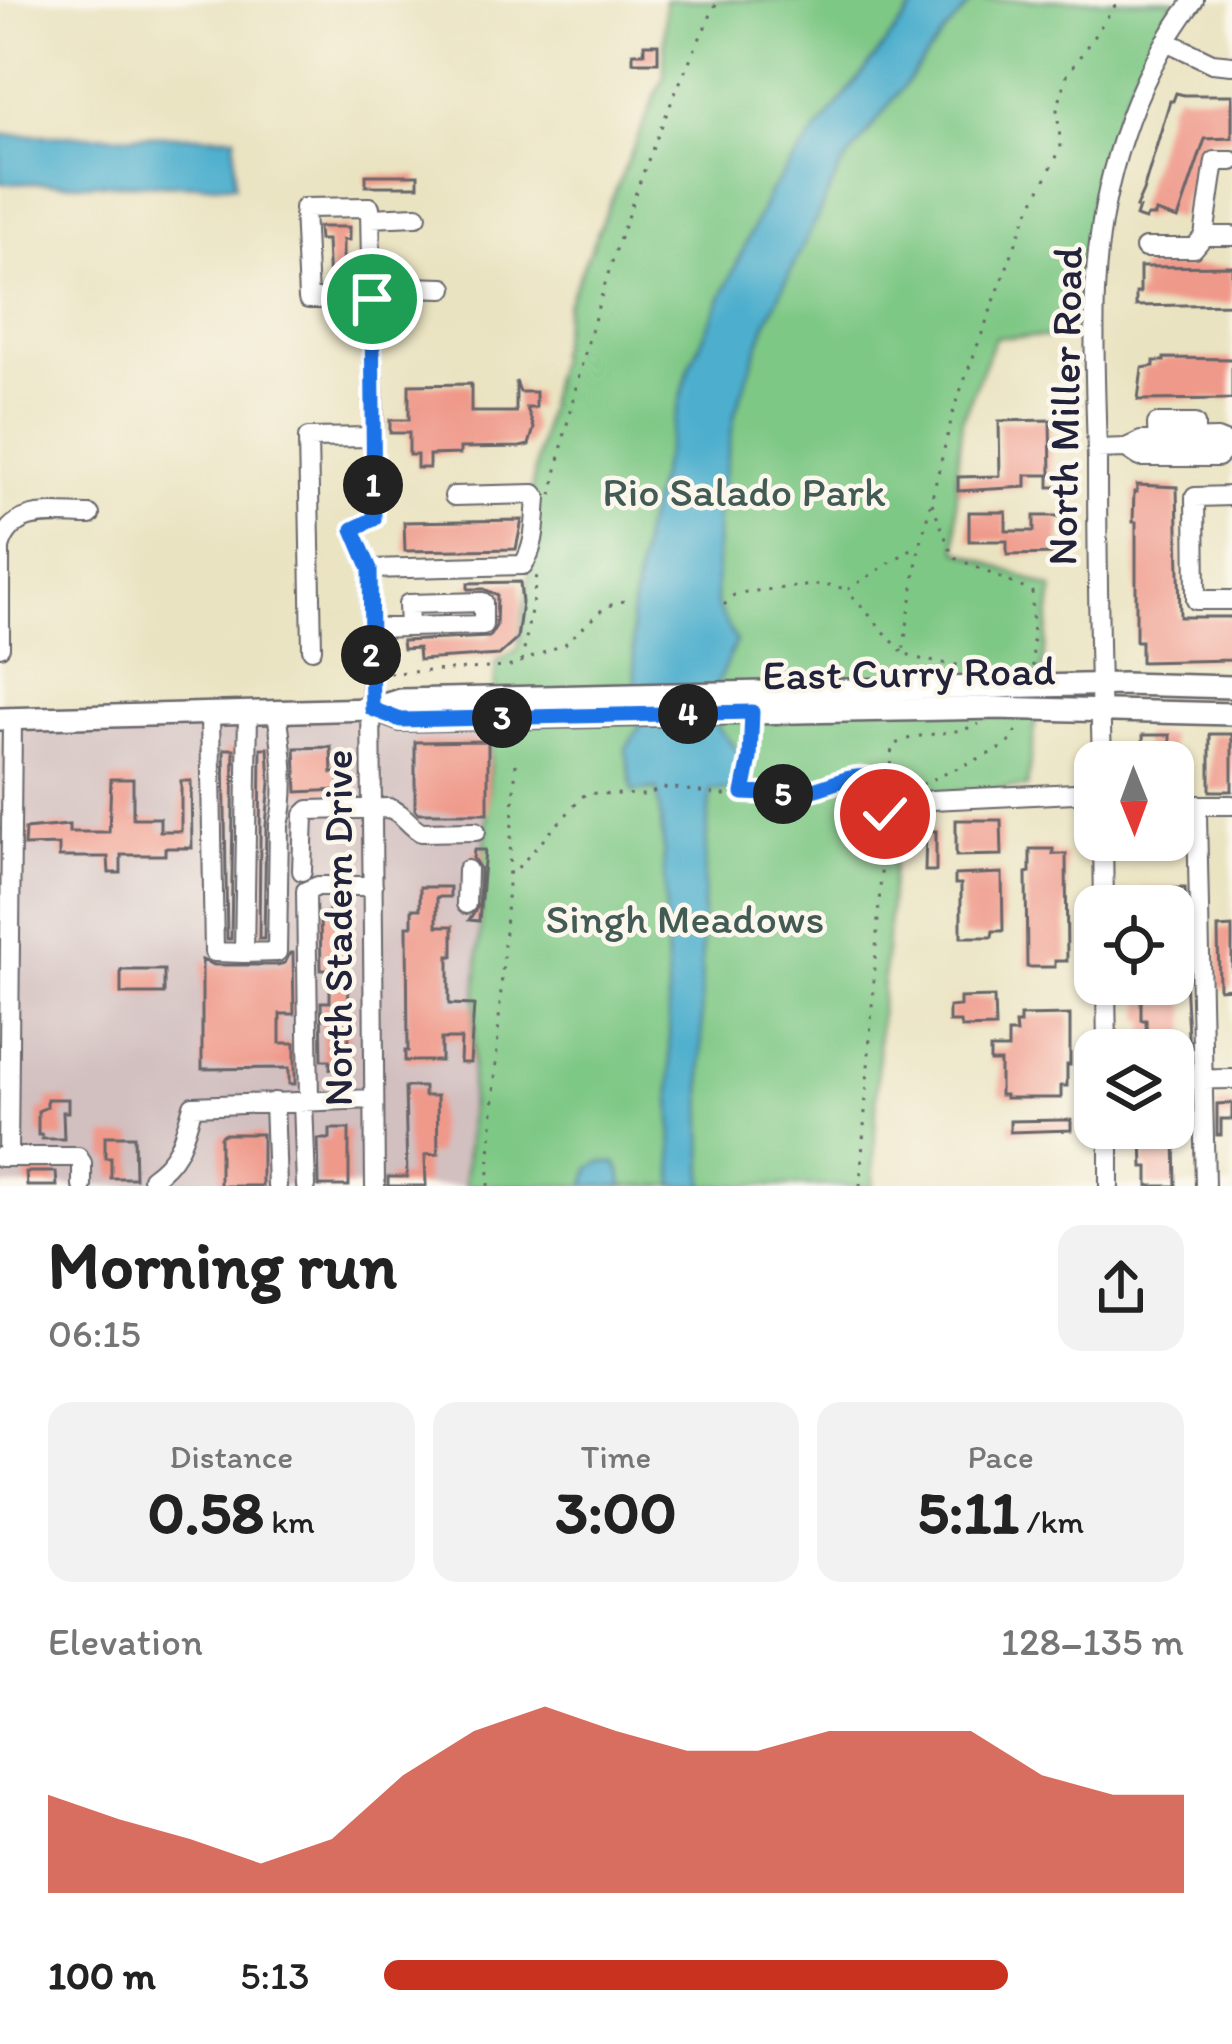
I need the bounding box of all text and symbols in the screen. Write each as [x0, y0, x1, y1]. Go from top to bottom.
street label: North Miller Road [1036, 246, 1093, 566]
pin [321, 248, 423, 350]
icon: arrive [339, 266, 405, 332]
pin: 1 [343, 455, 403, 515]
text: 1 [365, 465, 381, 504]
park label: Rio Salado Park [602, 466, 886, 517]
pin: 2 [341, 625, 401, 685]
text: 2 [362, 635, 380, 674]
street label: East Curry Road [762, 644, 1056, 701]
pin: 4 [658, 684, 718, 744]
pin: 3 [472, 688, 532, 748]
text: 4 [678, 694, 698, 733]
text: 3 [493, 698, 511, 737]
north arrow [1074, 741, 1194, 861]
map controls [1074, 741, 1194, 1149]
street label: North Stadem Drive [312, 749, 363, 1107]
pin [834, 763, 936, 865]
pin: 5 [753, 764, 813, 824]
text: 5 [774, 774, 792, 813]
icon: check [852, 781, 918, 847]
button: locate [1074, 885, 1194, 1005]
park label: Singh Meadows [545, 893, 825, 944]
button: layers [1074, 1029, 1194, 1149]
text: Morning run [48, 1225, 397, 1305]
button: share [1058, 1225, 1184, 1351]
text: 06:15 [48, 1310, 141, 1357]
text: Distance [170, 1437, 293, 1476]
text: Time [581, 1437, 651, 1476]
text: Pace [968, 1437, 1034, 1476]
text: 0.58 [148, 1476, 264, 1548]
text: 3:00 [555, 1476, 677, 1548]
text: 5:11 [917, 1476, 1019, 1548]
text: km [264, 1502, 315, 1541]
text: /km [1019, 1502, 1084, 1541]
text: Elevation [48, 1618, 203, 1665]
text: 128–135 m [1001, 1618, 1184, 1665]
text: 100 m [48, 1952, 156, 1999]
text: 5:13 [240, 1952, 309, 1999]

